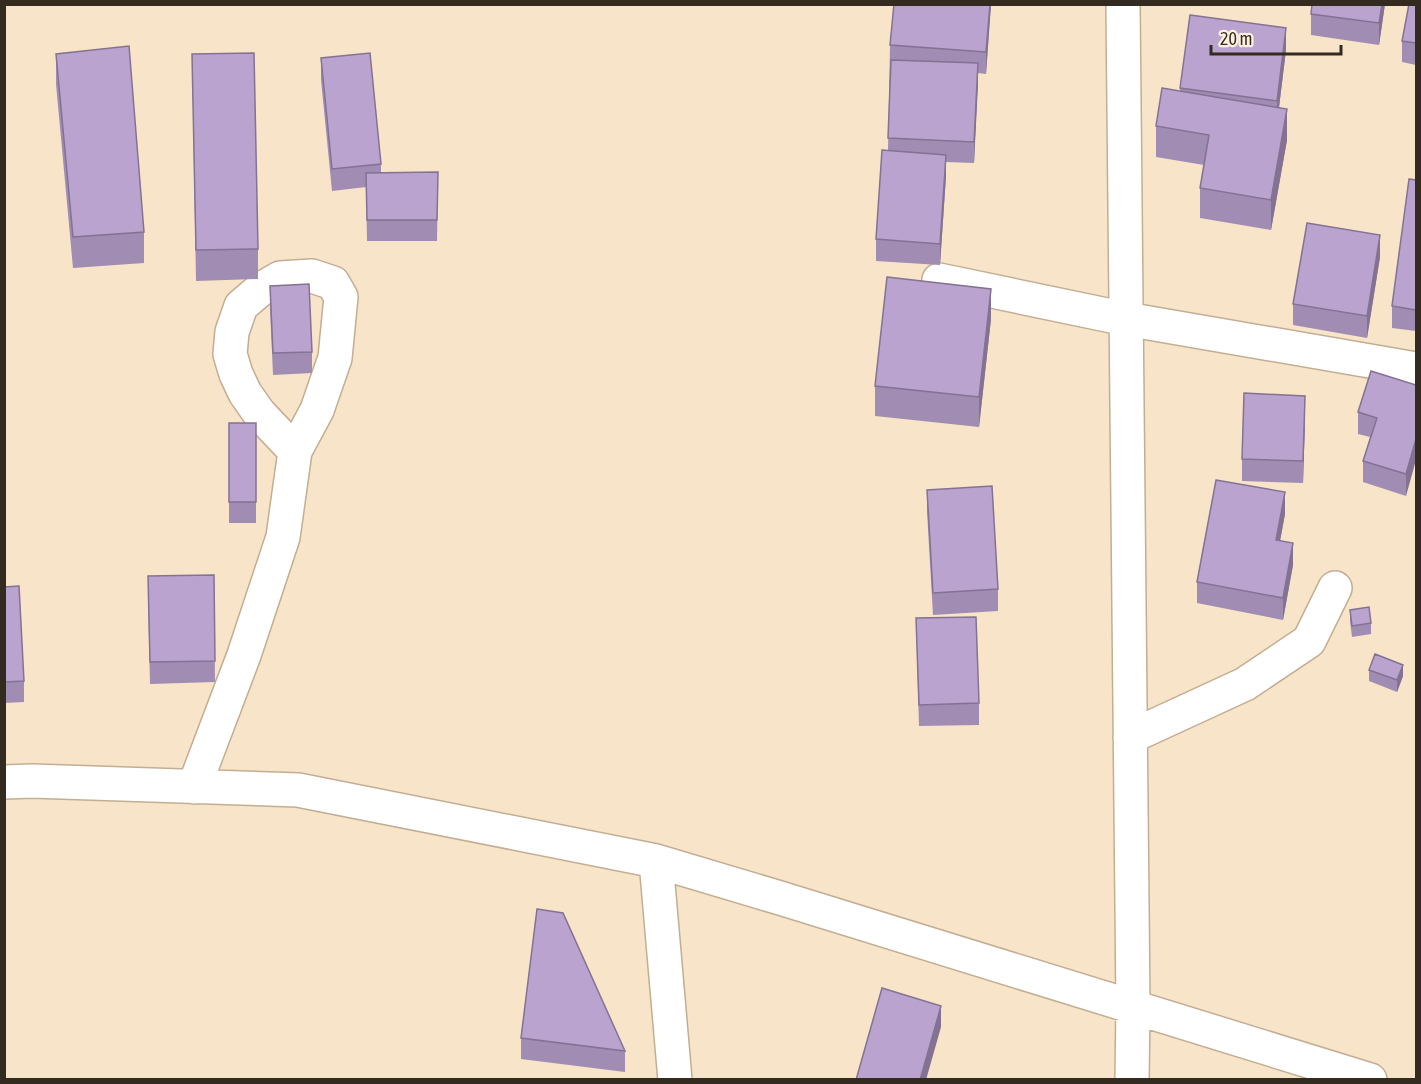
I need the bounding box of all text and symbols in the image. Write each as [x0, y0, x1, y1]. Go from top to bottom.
scale bar [1211, 18, 1342, 56]
text: 20 m [1220, 28, 1252, 49]

